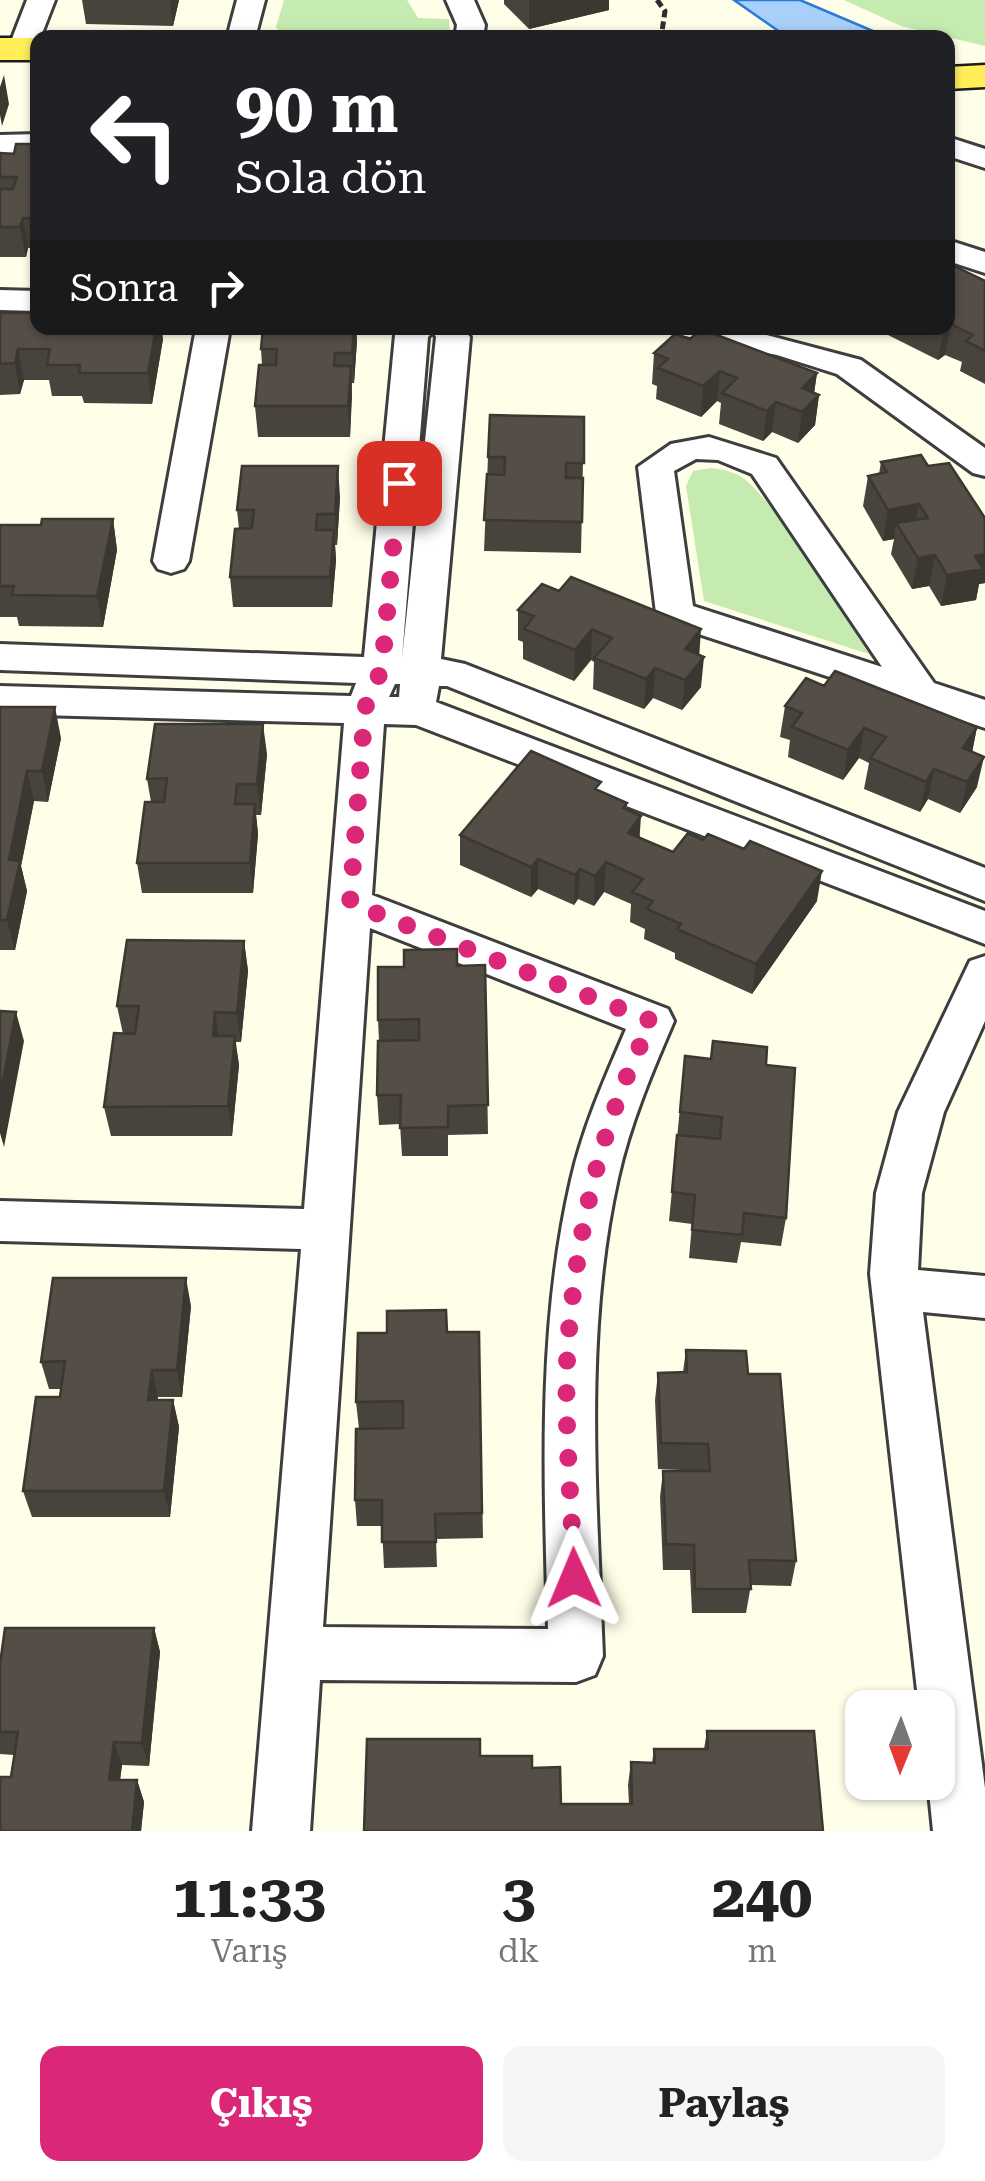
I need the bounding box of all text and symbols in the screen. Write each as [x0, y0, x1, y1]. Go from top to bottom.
text: 90 m [235, 67, 399, 149]
icon: left [70, 70, 200, 200]
text: Sola dön [235, 151, 427, 204]
icon: right [198, 260, 253, 315]
text: Sonra [70, 266, 178, 310]
pin [357, 441, 442, 526]
icon: arrive [372, 456, 427, 511]
position arrow [522, 1526, 626, 1630]
north arrow [845, 1690, 955, 1800]
map controls [845, 1690, 955, 1800]
text: 11:33 [173, 1861, 326, 1932]
text: 3 [502, 1861, 535, 1932]
text: 240 [712, 1861, 812, 1932]
text: Varış [211, 1932, 287, 1970]
text: dk [498, 1932, 539, 1970]
text: m [747, 1932, 777, 1970]
button: Çıkış [40, 2046, 483, 2161]
button: Paylaş [503, 2046, 945, 2161]

